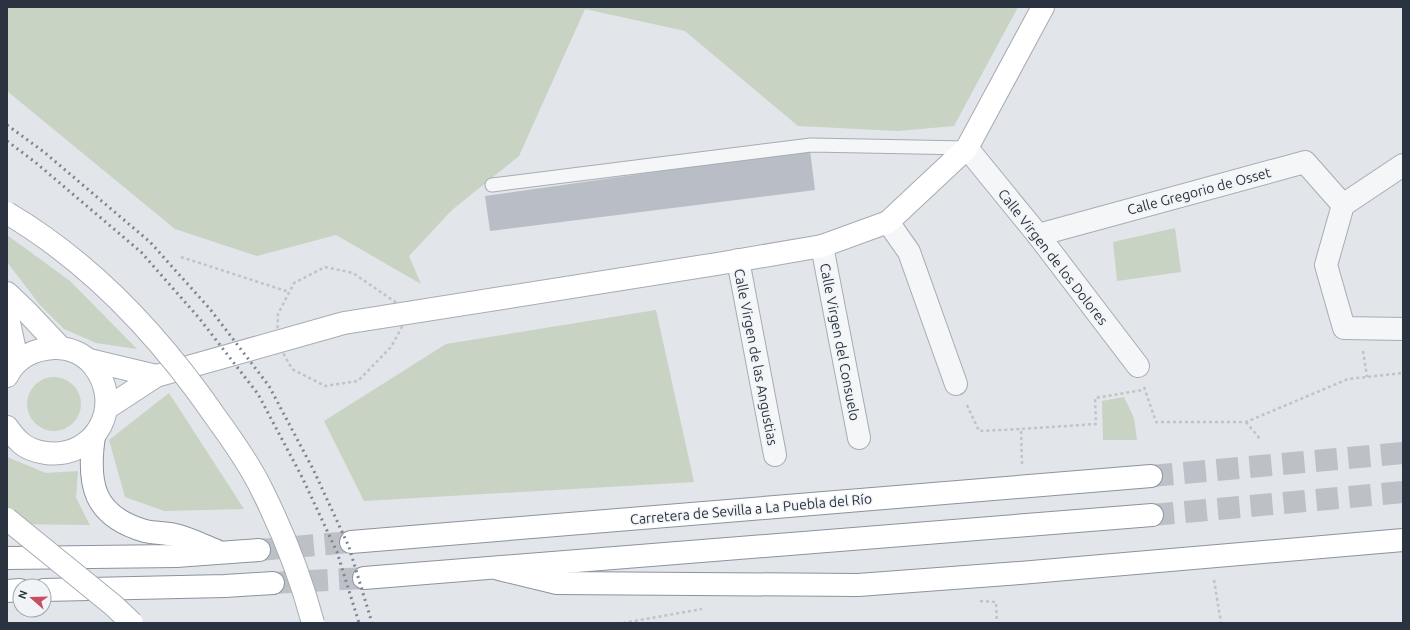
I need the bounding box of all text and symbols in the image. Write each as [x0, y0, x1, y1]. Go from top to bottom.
street label: Calle Gregorio de Osset [1125, 164, 1273, 218]
street label: Calle Virgen de los Dolores [995, 186, 1111, 328]
street label: Calle Virgen del Consuelo [817, 262, 863, 422]
street label: Calle Virgen de las Angustias [731, 267, 781, 447]
street label: Carretera de Sevilla a La Puebla del Río [629, 490, 873, 528]
north arrow [12, 578, 52, 618]
text: N [16, 589, 30, 600]

